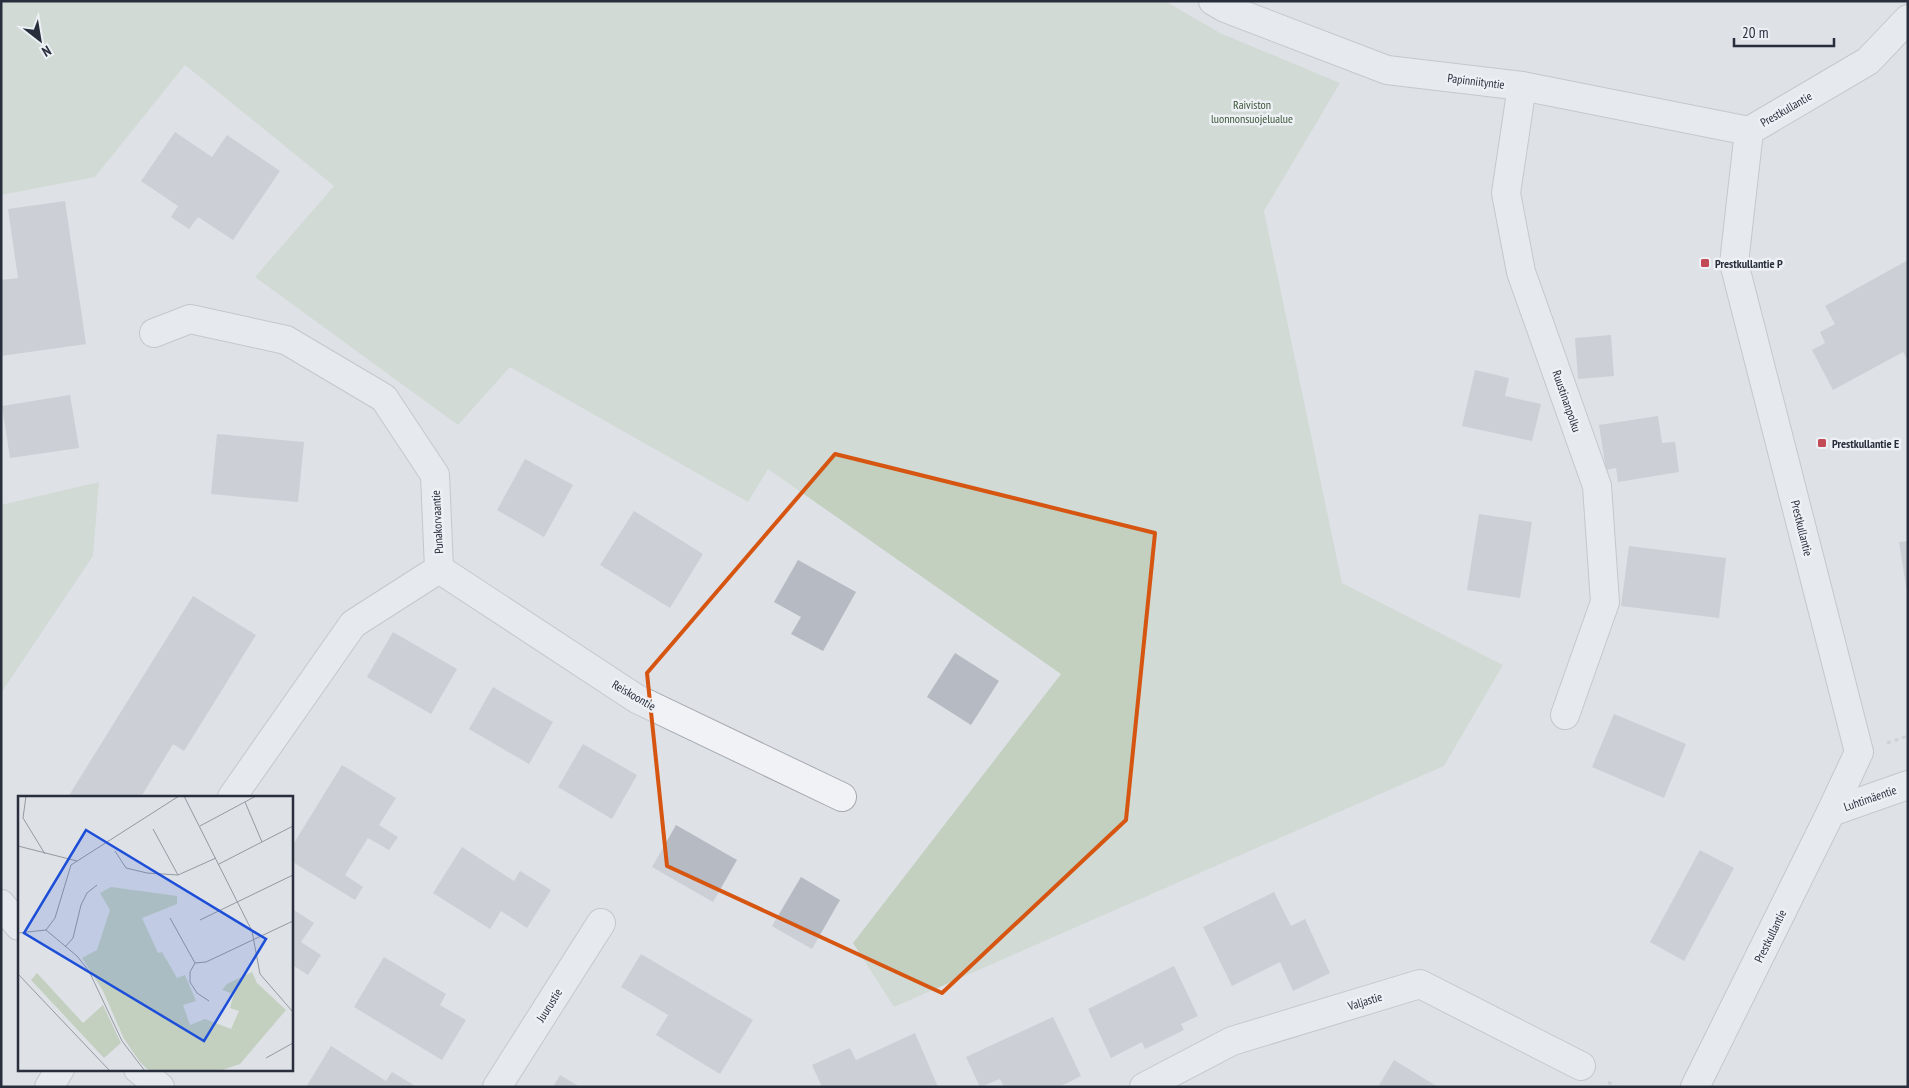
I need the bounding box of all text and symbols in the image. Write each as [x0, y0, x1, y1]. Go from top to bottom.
north arrow [15, 15, 65, 65]
scale bar [1734, 15, 1834, 47]
text: 20 m [1742, 23, 1768, 42]
text: N [39, 41, 55, 61]
street label: Papinniityntie [1447, 70, 1505, 92]
street label: Prestkullantie [1758, 88, 1814, 130]
park label: Raiviston luonnonsuojelualue [1211, 97, 1293, 126]
place label: Prestkullantie P [1715, 256, 1783, 271]
marker: Prestkullantie P [1699, 257, 1711, 269]
street label: Ruustinanpolku [1549, 368, 1585, 434]
place label: Prestkullantie E [1832, 436, 1899, 451]
marker: Prestkullantie E [1816, 437, 1828, 449]
street label: Punakorvaantie [428, 490, 446, 554]
street label: Prestkullantie [1788, 498, 1816, 558]
street label: Reiskoontie [609, 677, 659, 713]
street label: Luhtimäentie [1842, 782, 1898, 814]
inset map [18, 796, 292, 1070]
street label: Prestkullantie [1751, 907, 1789, 965]
street label: Juurustie [532, 985, 565, 1025]
street label: Valjastie [1345, 989, 1384, 1014]

